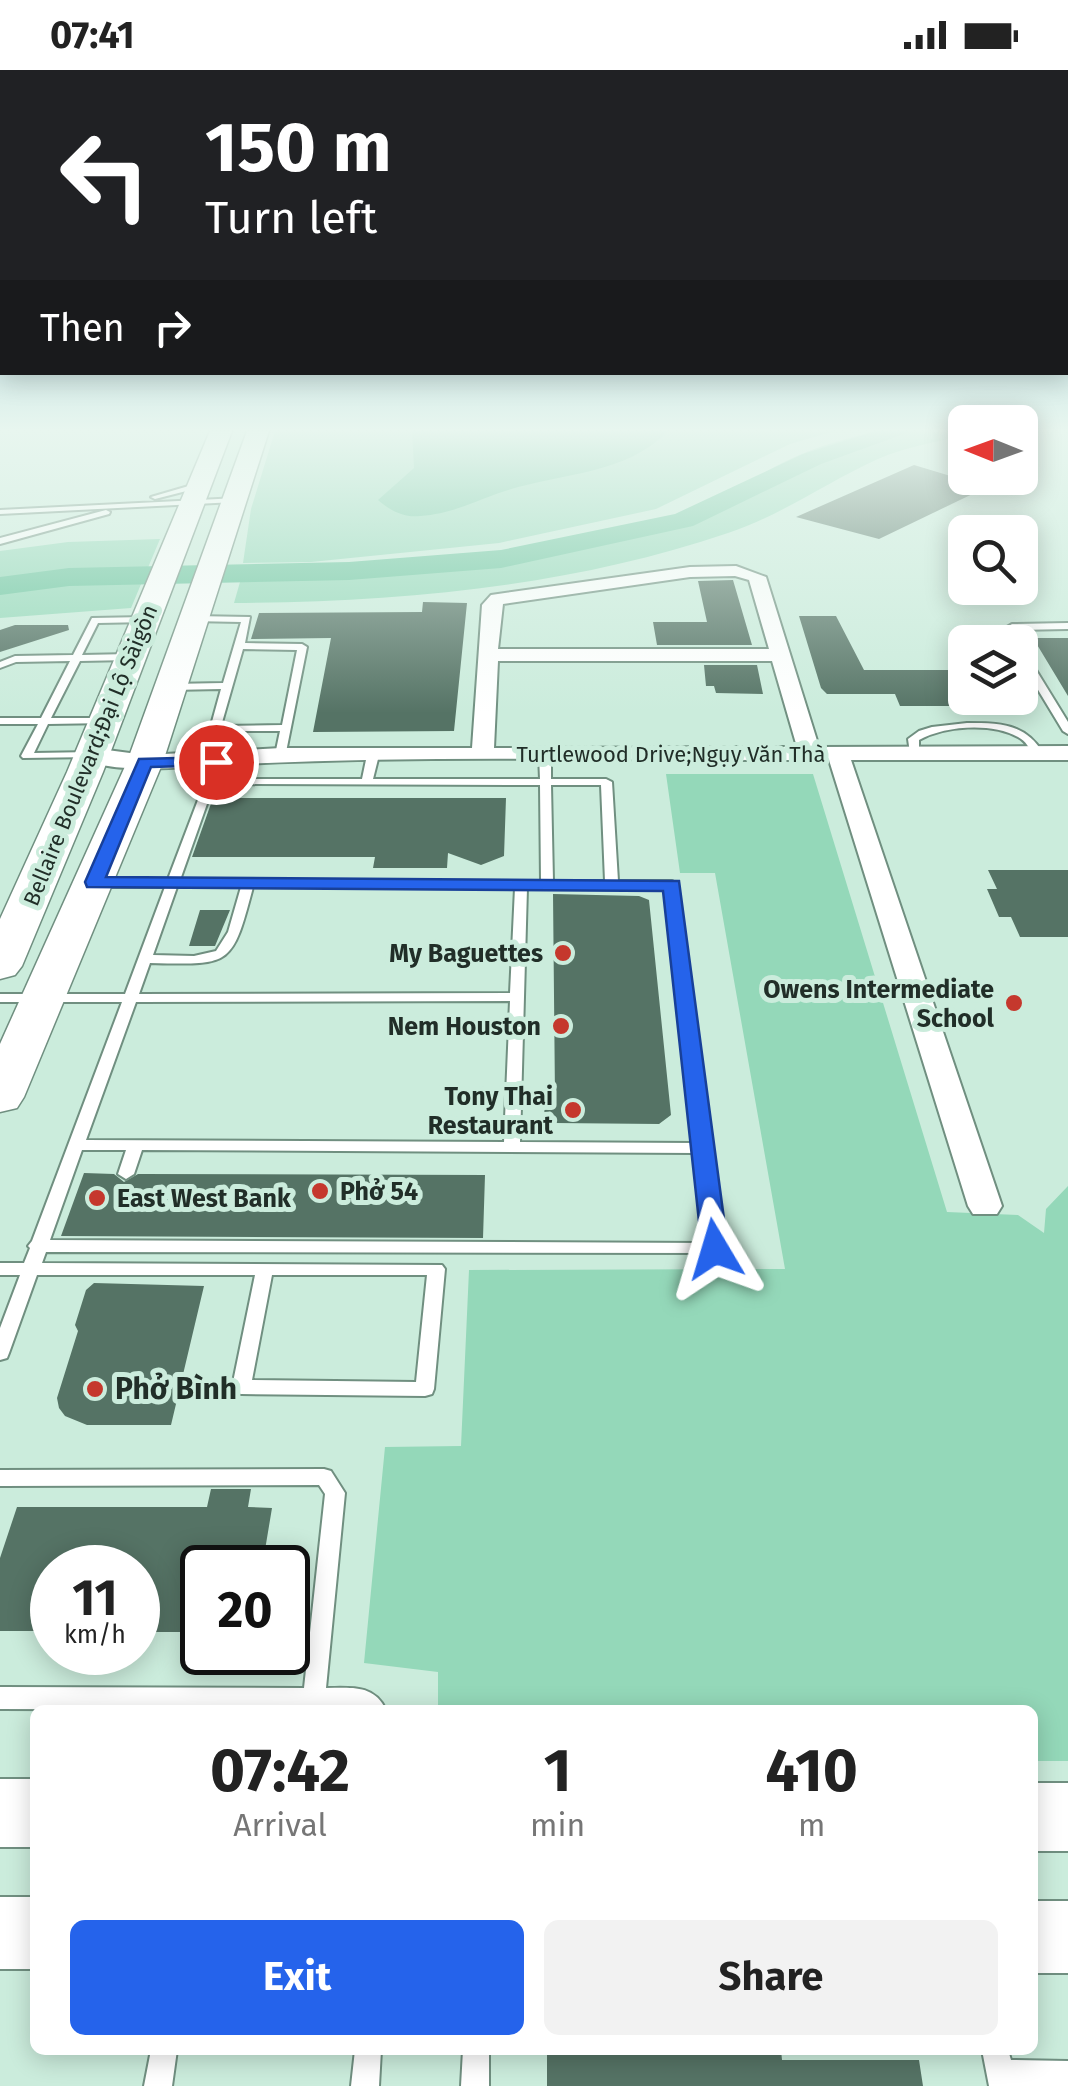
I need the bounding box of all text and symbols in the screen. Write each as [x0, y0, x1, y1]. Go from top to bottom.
text: 07:41 [50, 12, 135, 58]
text: 150 m [205, 106, 392, 190]
icon: left [40, 110, 170, 240]
text: Turn left [205, 191, 377, 245]
icon: right [145, 300, 200, 355]
text: Then [40, 305, 125, 351]
north arrow [948, 405, 1038, 495]
map controls [948, 405, 1038, 715]
button: search [948, 515, 1038, 605]
street label: Bellaire Boulevard;Đại Lộ Sàigòn [18, 601, 163, 910]
button: layers [948, 625, 1038, 715]
pin [174, 720, 259, 805]
icon: arrive [189, 735, 244, 790]
street label: Turtlewood Drive;Ngụy Văn Thà [516, 741, 826, 768]
place label: My Baguettes [389, 939, 543, 969]
marker: My Baguettes [552, 942, 574, 964]
place label: Owens Intermediate School [763, 975, 995, 1034]
marker: Owens Intermediate School [1003, 992, 1025, 1014]
place label: Nem Houston [388, 1012, 541, 1042]
marker: Nem Houston [550, 1015, 572, 1037]
place label: Tony Thai Restaurant [428, 1082, 553, 1141]
marker: Tony Thai Restaurant [562, 1099, 584, 1121]
place label: Phở 54 [340, 1177, 418, 1207]
marker: Phở 54 [309, 1180, 331, 1202]
place label: East West Bank [117, 1184, 292, 1214]
marker: East West Bank [86, 1187, 108, 1209]
position arrow [663, 1197, 767, 1301]
place label: Phở Bình [115, 1371, 237, 1407]
marker: Phở Bình [84, 1378, 106, 1400]
speed limit sign: 20 [180, 1545, 310, 1675]
text: 11 [72, 1568, 118, 1628]
text: km/h [64, 1620, 126, 1650]
text: 07:42 [210, 1735, 350, 1807]
text: 1 [544, 1735, 572, 1807]
text: 410 [765, 1735, 858, 1807]
text: Arrival [233, 1806, 327, 1844]
text: min [530, 1806, 585, 1844]
text: m [798, 1806, 825, 1844]
button: Exit [70, 1920, 524, 2035]
button: Share [544, 1920, 998, 2035]

